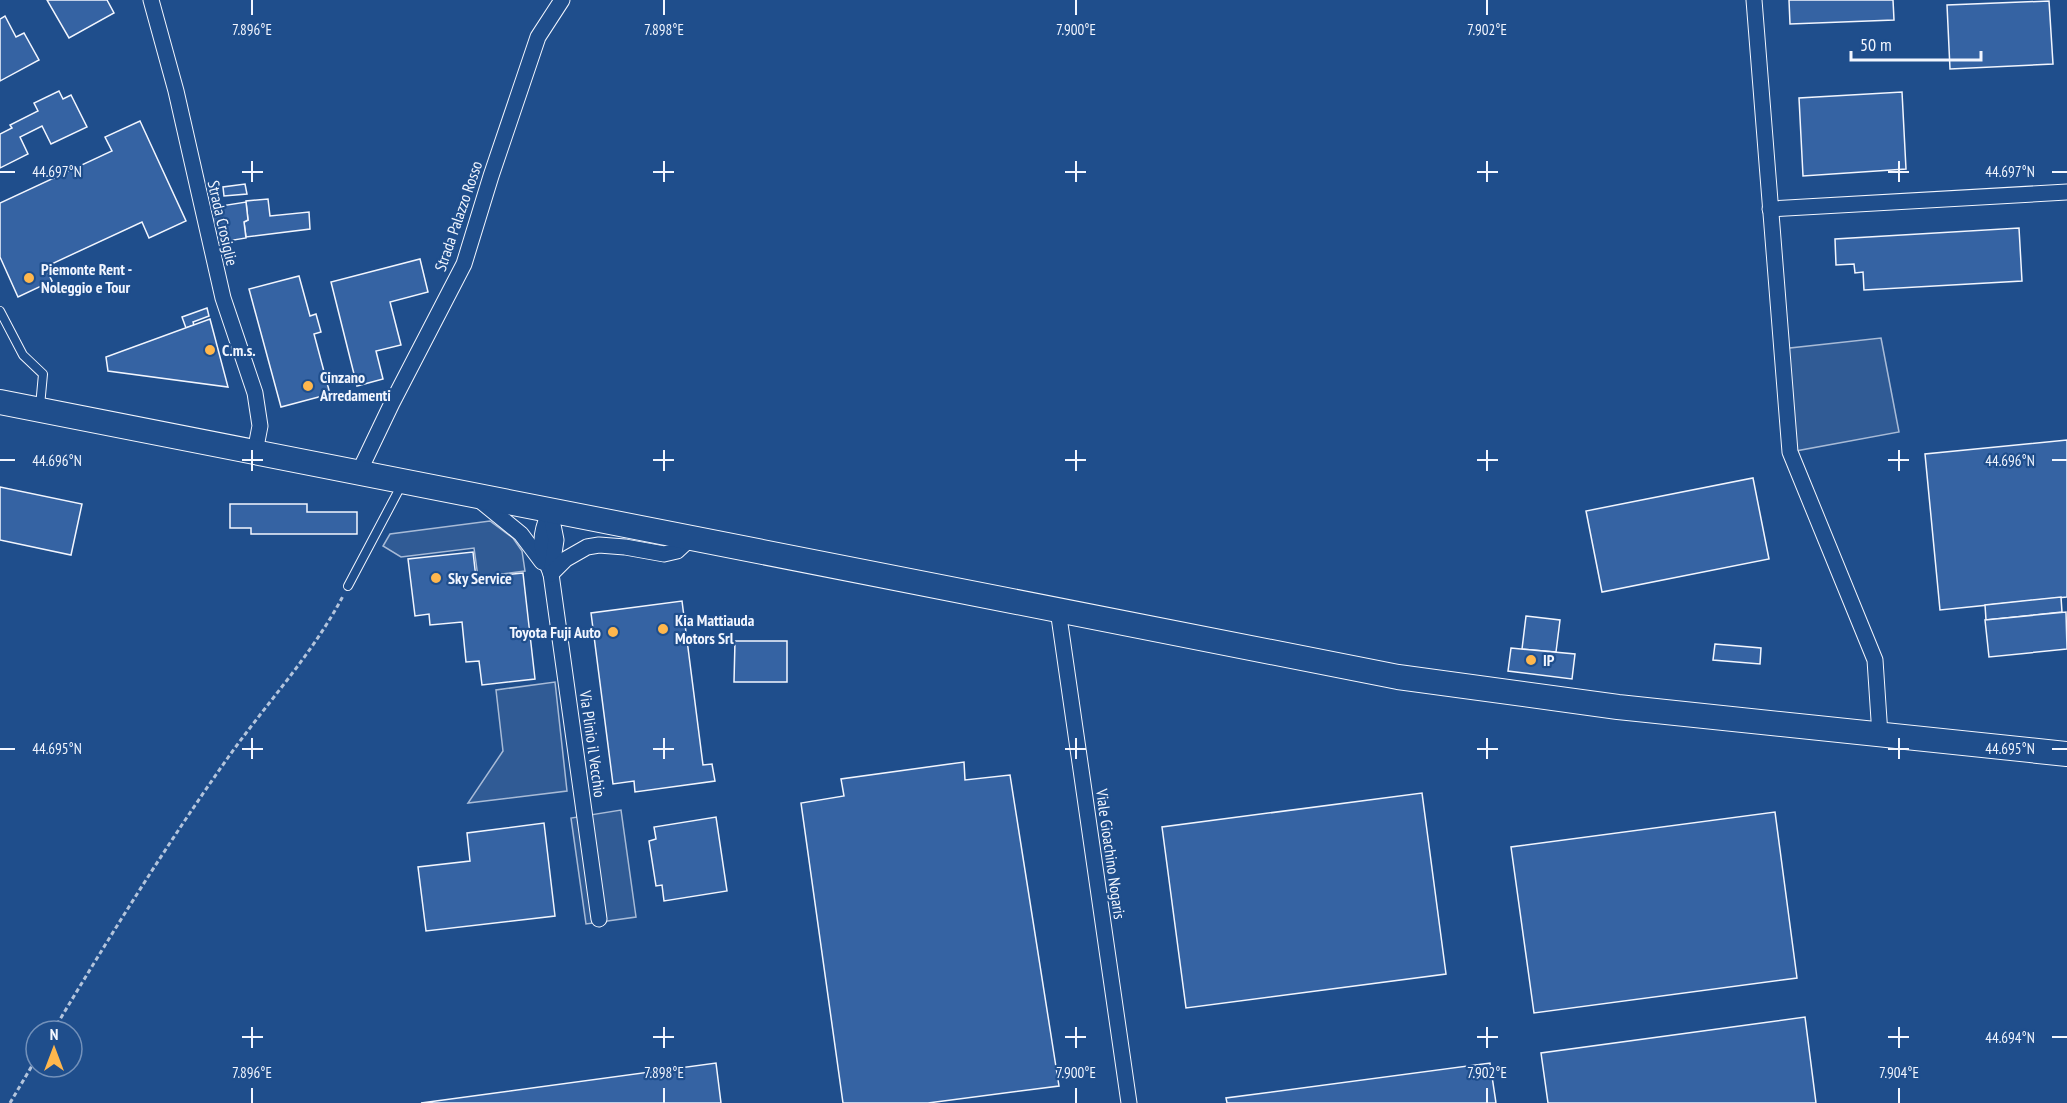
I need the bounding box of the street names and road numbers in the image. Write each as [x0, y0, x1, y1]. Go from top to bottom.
street label: Strada Palazzo Rosso [430, 158, 486, 274]
street label: Strada Crosiglie [203, 178, 243, 268]
street label: Via Plinio il Vecchio [575, 688, 610, 799]
street label: Viale Gioachino Nogaris [1092, 787, 1130, 920]

